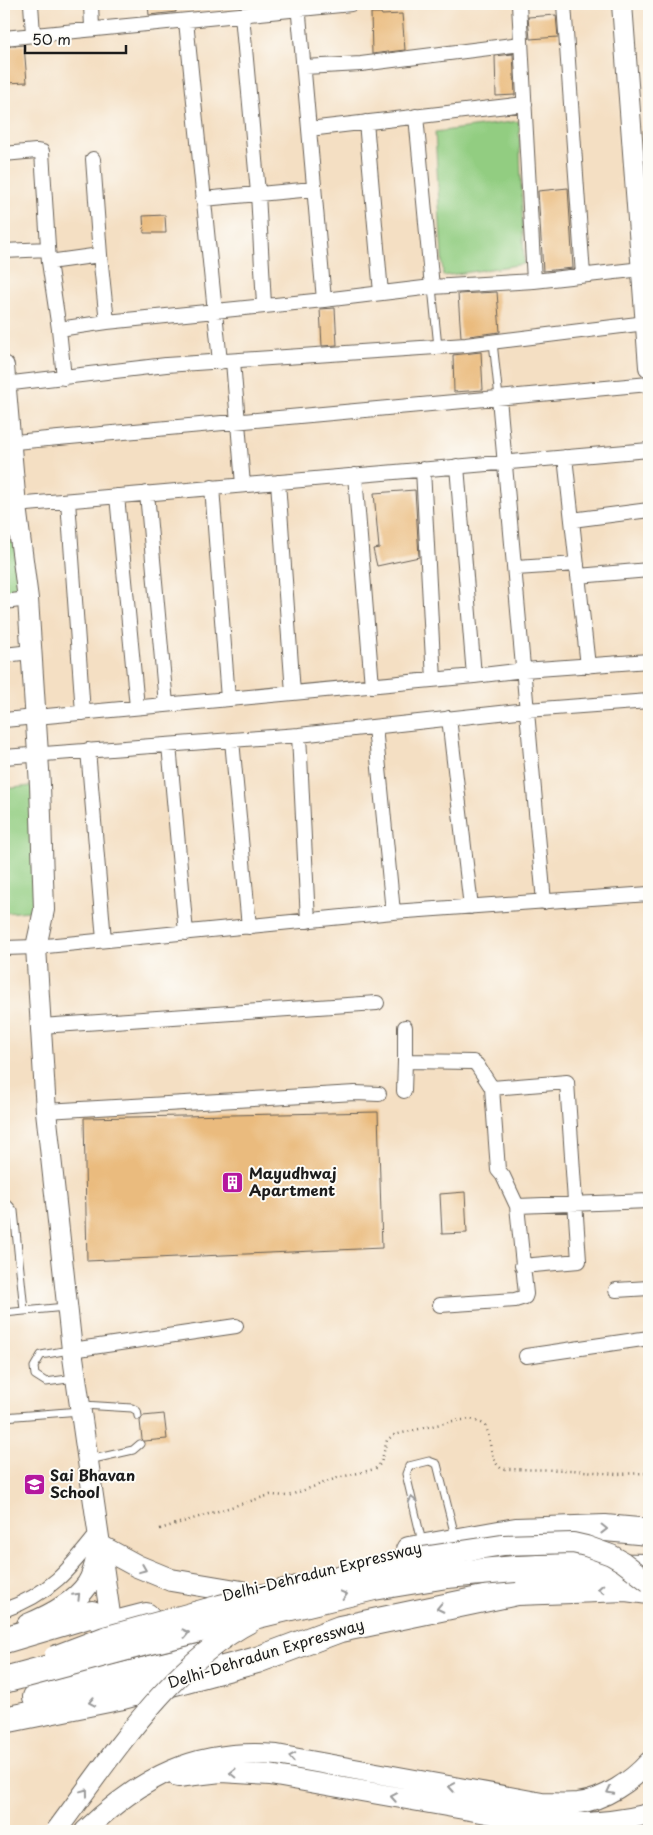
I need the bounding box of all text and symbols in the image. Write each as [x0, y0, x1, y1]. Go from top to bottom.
scale bar [25, 22, 126, 54]
text: 50 m [32, 27, 71, 50]
place label: Mayudhwaj Apartment [249, 1161, 337, 1201]
building icon: Mayudhwaj Apartment [221, 1171, 245, 1195]
place label: Sai Bhavan School [50, 1463, 135, 1503]
school or university icon: Sai Bhavan School [22, 1473, 46, 1497]
one-way arrow [407, 1496, 418, 1504]
one-way arrow [600, 1524, 608, 1534]
street label: Delhi–Dehradun Expressway [220, 1535, 424, 1606]
one-way arrow [138, 1562, 147, 1573]
one-way arrow [596, 1584, 604, 1594]
one-way arrow [340, 1590, 348, 1600]
one-way arrow [71, 1592, 80, 1601]
one-way arrow [435, 1602, 444, 1613]
street label: Delhi-Dehradun Expressway [165, 1612, 366, 1693]
one-way arrow [182, 1628, 191, 1638]
one-way arrow [88, 1697, 97, 1707]
one-way arrow [287, 1753, 296, 1763]
one-way arrow [229, 1767, 237, 1778]
one-way arrow [447, 1782, 456, 1792]
one-way arrow [607, 1785, 616, 1795]
one-way arrow [80, 1789, 88, 1798]
one-way arrow [389, 1792, 398, 1802]

